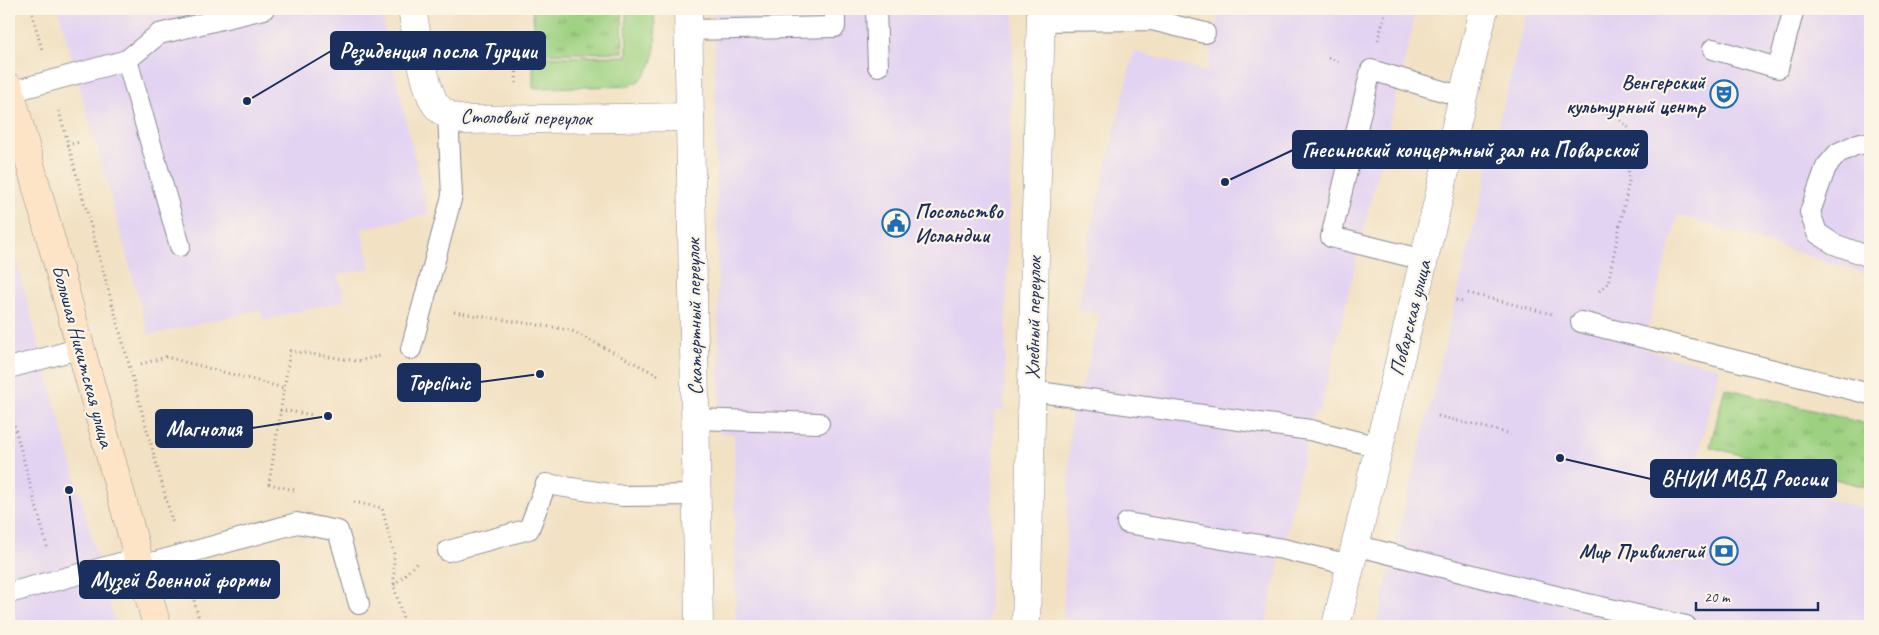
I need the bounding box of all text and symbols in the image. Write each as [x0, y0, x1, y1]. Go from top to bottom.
callout: Резиденция посла Турции [331, 32, 545, 69]
text: Резиденция посла Турции [339, 37, 538, 66]
place label: Венгерский культурный центр [1566, 69, 1707, 120]
theatre icon: Венгерский культурный центр [1709, 79, 1739, 109]
street label: Столовый переулок [460, 103, 594, 131]
callout: Гнесинский концертный зал на Поварской [1293, 131, 1647, 168]
text: Гнесинский концертный зал на Поварской [1302, 136, 1640, 165]
place label: Посольство Исландии [915, 198, 1004, 248]
public building icon: Посольство Исландии [881, 208, 911, 238]
street label: Скатертный переулок [680, 236, 708, 396]
street label: Хлебный переулок [1019, 254, 1047, 380]
street label: Поварская улица [1383, 256, 1437, 378]
street label: Большая Никитская улица [46, 262, 120, 452]
callout: Topclinic [398, 364, 480, 401]
text: Topclinic [408, 369, 472, 397]
callout: Магнолия [156, 410, 252, 447]
text: Магнолия [166, 415, 244, 443]
callout: ВНИИ МВД России [1651, 460, 1836, 497]
text: ВНИИ МВД России [1661, 465, 1829, 493]
bank icon: Мир Привилегий [1709, 536, 1739, 566]
place label: Мир Привилегий [1579, 538, 1707, 564]
callout: Музей Военной формы [80, 561, 279, 598]
text: Музей Военной формы [90, 566, 271, 595]
scale bar [1696, 580, 1819, 612]
text: 20 m [1704, 588, 1731, 607]

